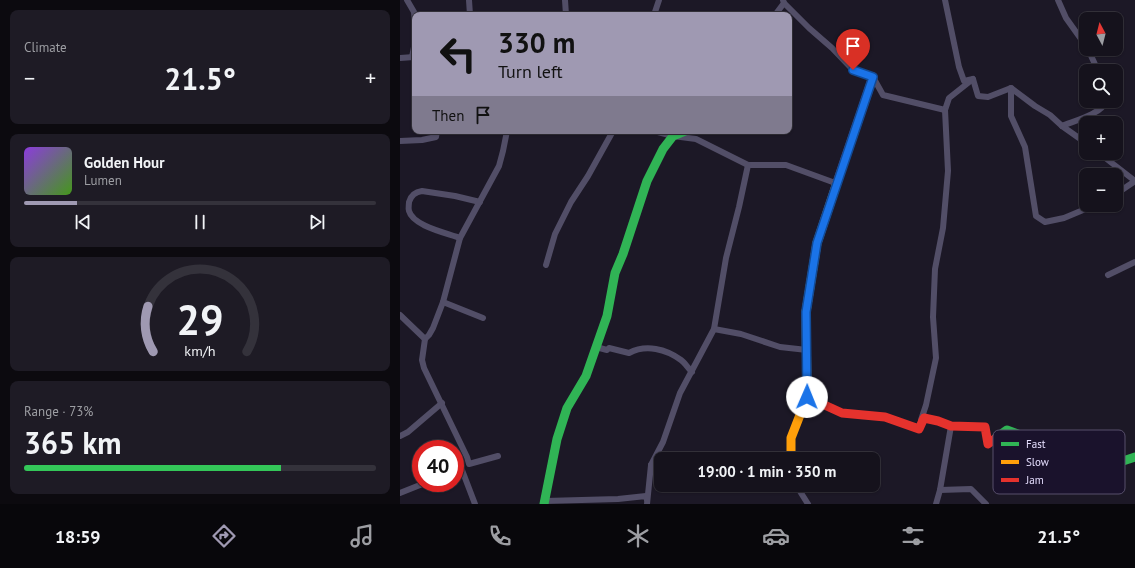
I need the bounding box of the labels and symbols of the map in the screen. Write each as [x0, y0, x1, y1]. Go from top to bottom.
north arrow [1079, 12, 1123, 56]
pin [836, 29, 870, 70]
position arrow [786, 376, 828, 418]
legend [993, 430, 1125, 494]
text: Fast [1026, 437, 1046, 451]
speed limit sign: 40 [412, 440, 464, 492]
text: Slow [1026, 455, 1049, 469]
text: Jam [1025, 473, 1044, 487]

